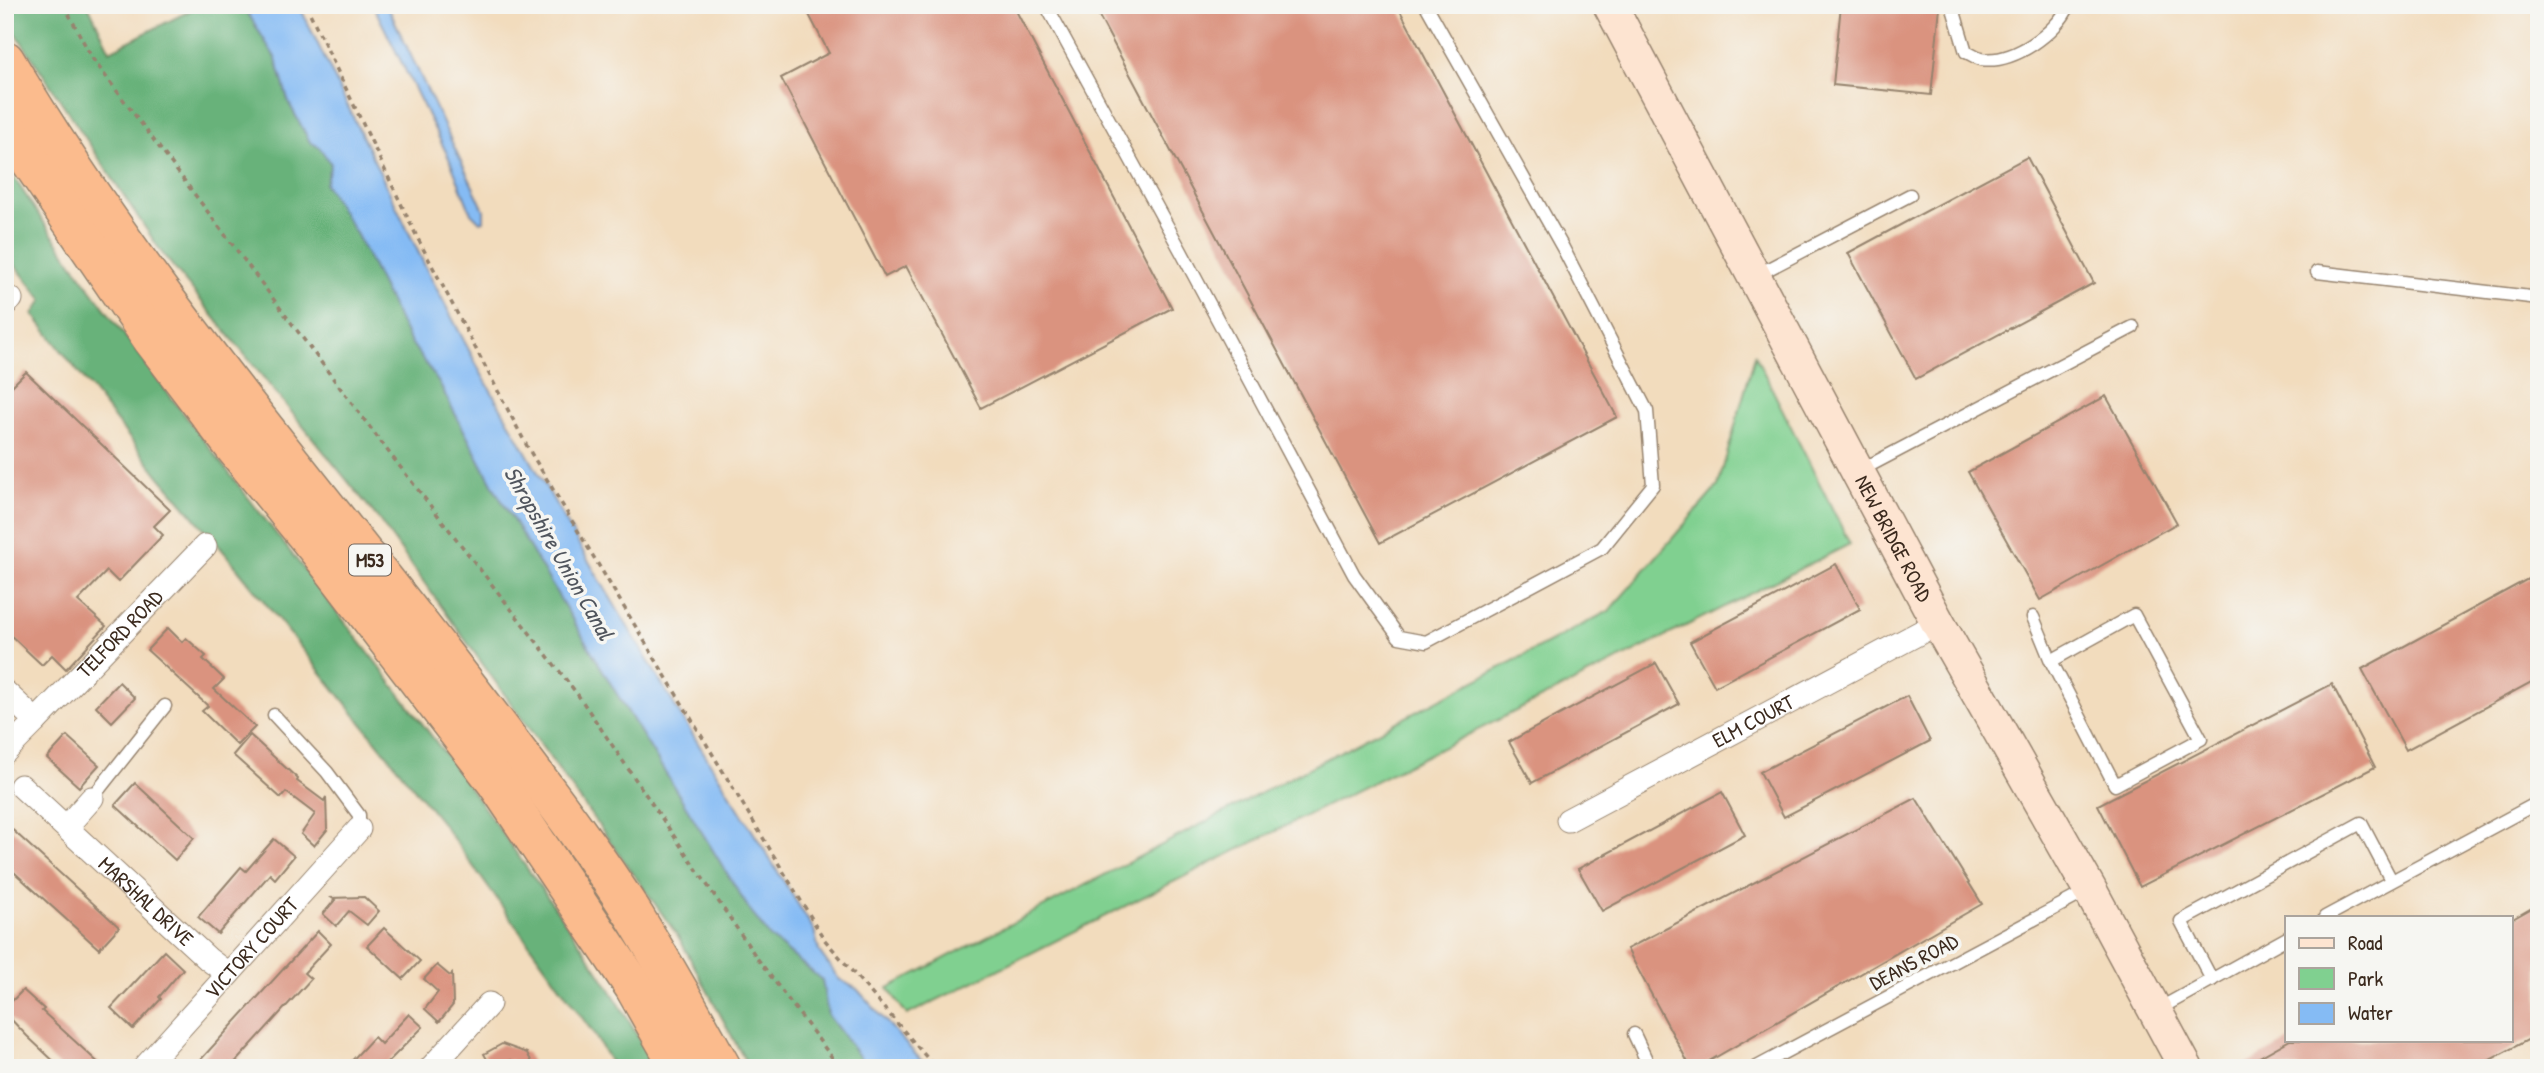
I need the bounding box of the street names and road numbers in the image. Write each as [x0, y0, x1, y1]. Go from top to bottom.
street label: NEW BRIDGE ROAD [1848, 470, 1939, 607]
road number: M53 [349, 544, 391, 576]
street label: TELFORD ROAD [70, 583, 169, 684]
street label: ELM COURT [1707, 687, 1800, 754]
street label: MARSHAL DRIVE [92, 850, 200, 953]
street label: VICTORY COURT [198, 890, 306, 1005]
street label: DEANS ROAD [1864, 926, 1963, 997]

